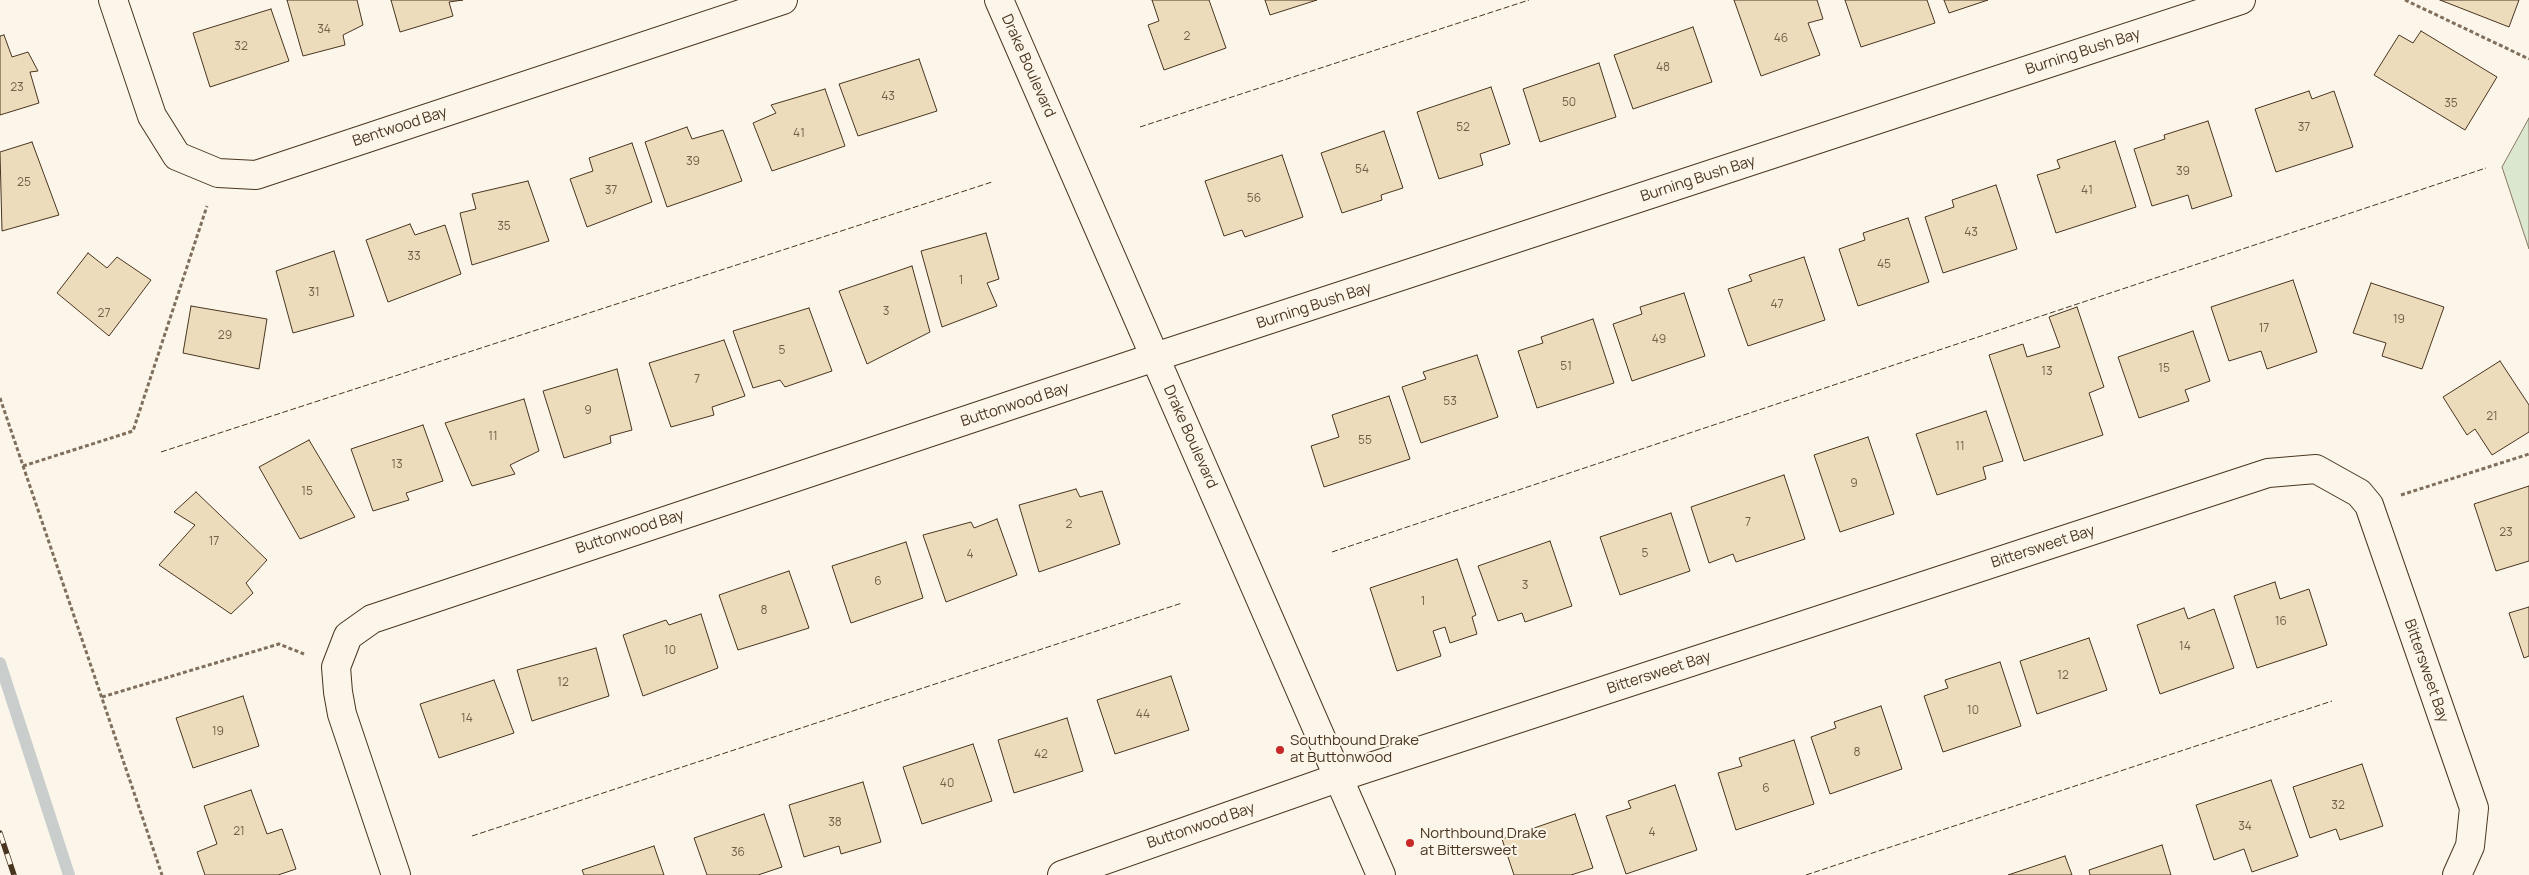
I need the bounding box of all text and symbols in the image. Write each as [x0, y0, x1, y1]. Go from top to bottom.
street label: Drake Boulevard [997, 12, 1059, 120]
house number: 34 [317, 23, 331, 37]
street label: Burning Bush Bay [2023, 25, 2143, 79]
house number: 2 [1184, 30, 1190, 44]
house number: 46 [1774, 32, 1788, 46]
house number: 32 [234, 40, 248, 54]
house number: 48 [1656, 61, 1670, 75]
house number: 23 [10, 81, 24, 95]
house number: 43 [881, 90, 895, 104]
house number: 50 [1562, 96, 1576, 110]
house number: 35 [2444, 97, 2458, 111]
street label: Bentwood Bay [350, 103, 450, 151]
house number: 52 [1456, 121, 1470, 135]
house number: 37 [2298, 121, 2310, 135]
house number: 41 [793, 127, 805, 141]
street label: Burning Bush Bay [1638, 152, 1758, 206]
house number: 39 [686, 155, 700, 169]
house number: 54 [1355, 163, 1369, 177]
house number: 39 [2176, 165, 2190, 179]
house number: 25 [17, 176, 31, 190]
house number: 37 [605, 184, 617, 198]
house number: 41 [2081, 184, 2093, 198]
house number: 56 [1247, 192, 1261, 206]
house number: 35 [497, 220, 511, 234]
house number: 43 [1964, 226, 1978, 240]
house number: 33 [407, 250, 421, 264]
house number: 45 [1877, 258, 1891, 272]
house number: 1 [959, 274, 963, 288]
street label: Burning Bush Bay [1254, 279, 1374, 333]
house number: 31 [308, 286, 320, 300]
house number: 47 [1770, 298, 1784, 312]
house number: 3 [883, 305, 889, 319]
house number: 27 [98, 307, 110, 321]
house number: 19 [2393, 313, 2405, 327]
house number: 17 [2259, 322, 2269, 336]
house number: 29 [218, 329, 232, 343]
house number: 49 [1652, 333, 1666, 347]
house number: 5 [779, 344, 785, 358]
house number: 51 [1560, 360, 1572, 374]
house number: 15 [2158, 362, 2170, 376]
house number: 13 [2041, 365, 2053, 379]
house number: 7 [694, 373, 700, 387]
street label: Buttonwood Bay [959, 379, 1071, 431]
street label: Drake Boulevard [1159, 383, 1221, 491]
house number: 53 [1443, 395, 1457, 409]
house number: 9 [584, 404, 592, 418]
house number: 21 [2486, 410, 2498, 424]
house number: 11 [488, 430, 498, 444]
house number: 55 [1358, 434, 1372, 448]
house number: 11 [1955, 440, 1965, 454]
house number: 13 [391, 458, 403, 472]
house number: 9 [1850, 477, 1858, 491]
house number: 15 [301, 485, 313, 499]
street label: Buttonwood Bay [574, 506, 686, 558]
house number: 7 [1745, 516, 1751, 530]
house number: 2 [1066, 518, 1072, 532]
street label: Bittersweet Bay [1989, 522, 2097, 572]
house number: 23 [2499, 526, 2513, 540]
house number: 17 [209, 535, 219, 549]
house number: 5 [1642, 547, 1648, 561]
house number: 4 [966, 548, 974, 562]
house number: 6 [874, 575, 882, 589]
house number: 3 [1522, 579, 1528, 593]
house number: 1 [1421, 595, 1425, 609]
house number: 8 [761, 604, 767, 618]
house number: 16 [2275, 615, 2287, 629]
street label: Bittersweet Bay [2400, 617, 2452, 725]
house number: 14 [2179, 640, 2191, 654]
house number: 10 [664, 644, 676, 658]
street label: Bittersweet Bay [1605, 648, 1713, 698]
house number: 12 [2057, 669, 2069, 683]
house number: 12 [557, 676, 569, 690]
house number: 10 [1967, 704, 1979, 718]
house number: 44 [1136, 708, 1150, 722]
house number: 14 [461, 712, 473, 726]
house number: 19 [212, 725, 224, 739]
place label: Southbound Drake at Buttonwood [1290, 732, 1419, 767]
marker: Southbound Drake at Buttonwood [1274, 744, 1286, 756]
house number: 8 [1854, 746, 1860, 760]
house number: 42 [1034, 748, 1048, 762]
house number: 40 [940, 777, 954, 791]
house number: 6 [1762, 782, 1770, 796]
street label: Buttonwood Bay [1145, 799, 1257, 853]
house number: 32 [2331, 799, 2345, 813]
house number: 38 [828, 816, 842, 830]
house number: 34 [2238, 820, 2252, 834]
house number: 21 [233, 825, 245, 839]
place label: Northbound Drake at Bittersweet [1420, 825, 1546, 860]
house number: 4 [1648, 826, 1656, 840]
marker: Northbound Drake at Bittersweet [1404, 837, 1416, 849]
house number: 36 [731, 846, 745, 860]

